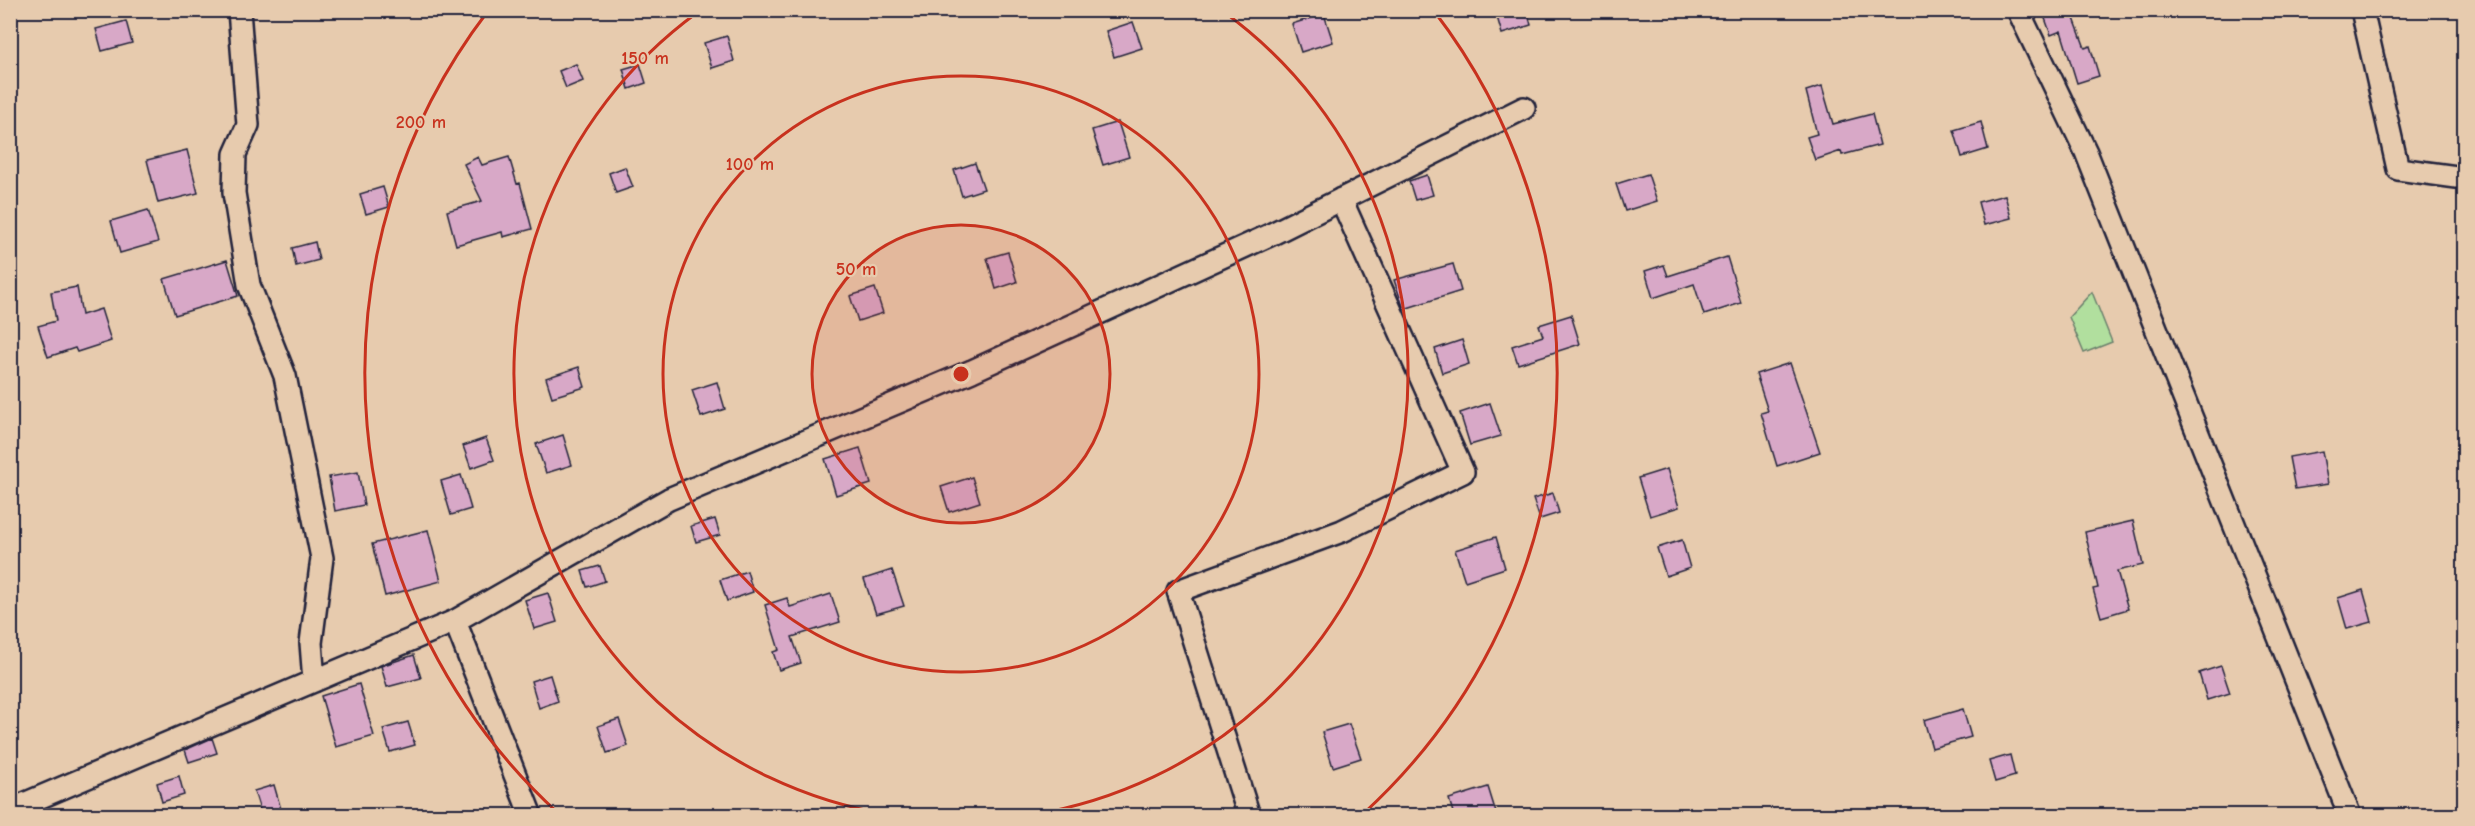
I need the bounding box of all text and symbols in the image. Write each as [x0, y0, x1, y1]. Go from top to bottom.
text: 150 m [621, 48, 669, 69]
text: 200 m [396, 112, 446, 133]
text: 100 m [726, 154, 774, 175]
text: 50 m [836, 259, 876, 280]
centre of rings [951, 364, 971, 384]

